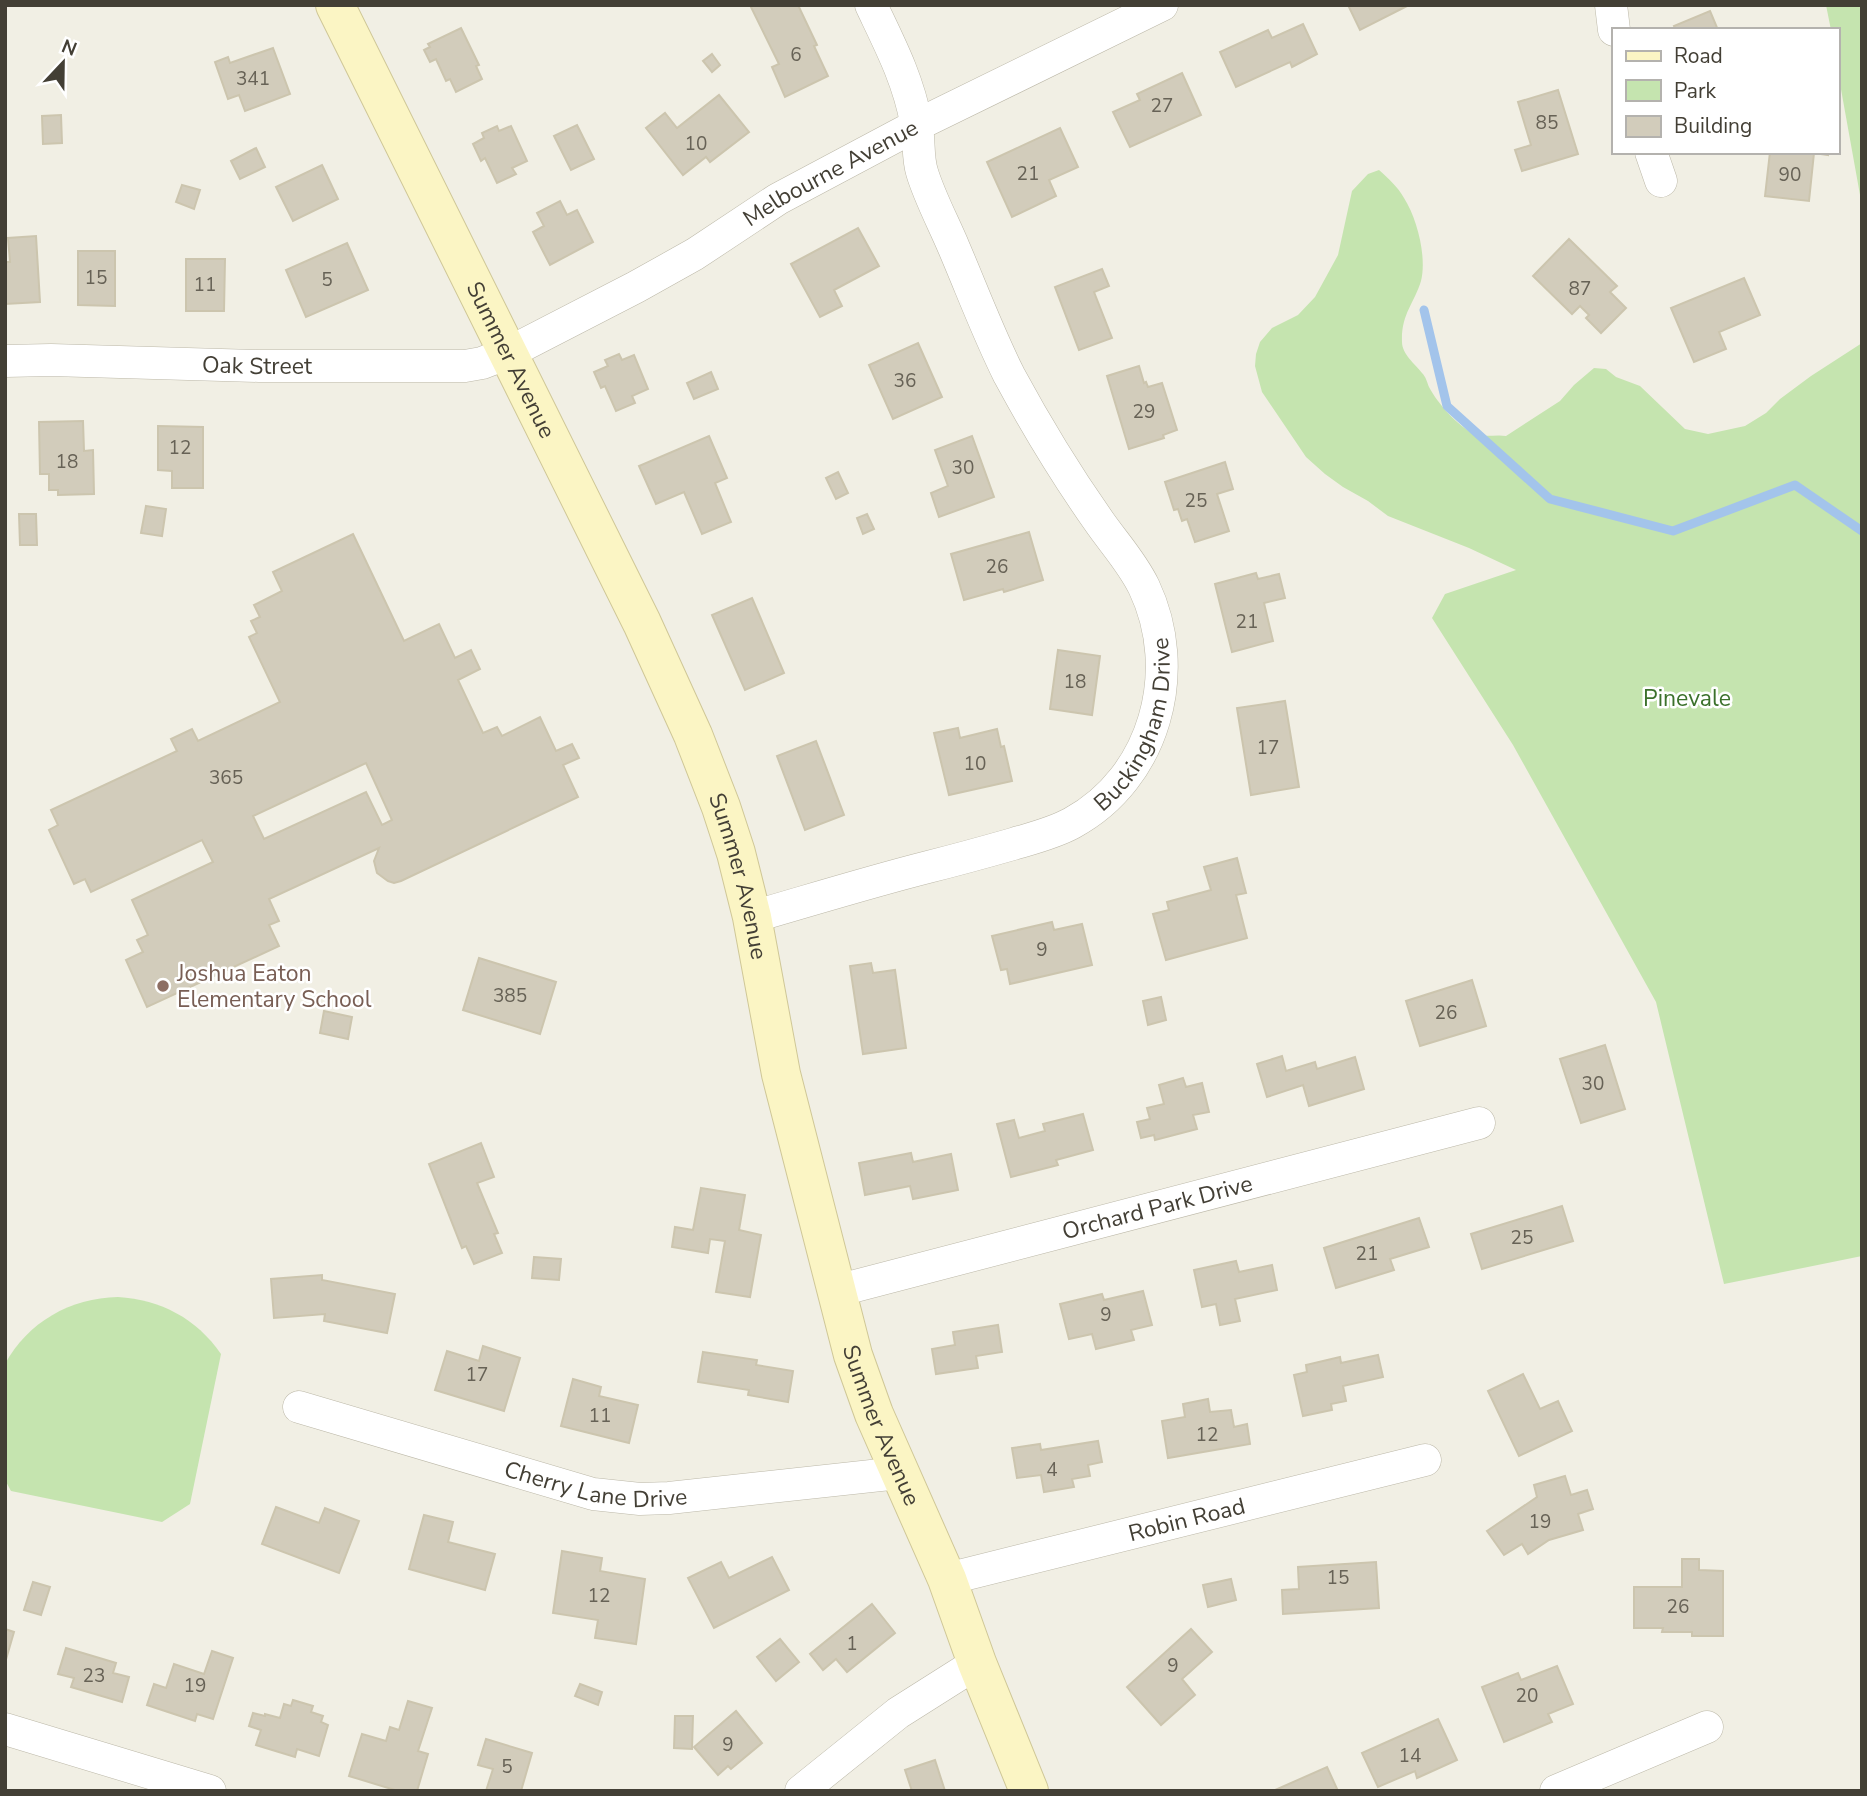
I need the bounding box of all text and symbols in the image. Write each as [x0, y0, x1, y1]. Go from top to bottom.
north arrow [28, 28, 98, 98]
legend [1612, 28, 1839, 154]
text: N [58, 33, 80, 63]
house number: 6 [790, 42, 802, 68]
text: Road [1674, 42, 1723, 70]
house number: 341 [236, 66, 270, 92]
text: Park [1674, 77, 1716, 105]
house number: 27 [1151, 93, 1173, 119]
house number: 85 [1536, 110, 1558, 136]
street label: Melbourne Avenue [737, 112, 923, 234]
text: Building [1674, 112, 1752, 140]
house number: 10 [685, 131, 707, 157]
house number: 21 [1017, 161, 1039, 187]
house number: 90 [1779, 162, 1801, 188]
house number: 15 [85, 265, 107, 291]
house number: 5 [321, 267, 333, 293]
house number: 11 [194, 272, 216, 298]
street label: Summer Avenue [459, 276, 563, 443]
house number: 87 [1569, 276, 1591, 302]
street label: Oak Street [201, 349, 313, 382]
house number: 36 [894, 368, 916, 394]
house number: 29 [1133, 399, 1155, 425]
house number: 12 [169, 435, 191, 461]
house number: 18 [56, 449, 78, 475]
house number: 30 [952, 455, 974, 481]
house number: 25 [1185, 488, 1207, 514]
house number: 26 [986, 554, 1008, 580]
house number: 21 [1236, 609, 1258, 635]
street label: Buckingham Drive [1087, 636, 1177, 818]
house number: 18 [1064, 669, 1086, 695]
park label: Pinevale [1643, 683, 1731, 714]
house number: 17 [1257, 735, 1279, 761]
house number: 10 [964, 751, 986, 777]
house number: 365 [209, 765, 243, 791]
street label: Summer Avenue [701, 788, 775, 962]
house number: 9 [1036, 937, 1048, 963]
place label: Joshua Eaton Elementary School [176, 958, 372, 1015]
marker: Joshua Eaton Elementary School [155, 978, 171, 994]
house number: 385 [493, 983, 527, 1009]
house number: 26 [1435, 1000, 1457, 1026]
house number: 30 [1582, 1071, 1604, 1097]
street label: Orchard Park Drive [1059, 1167, 1256, 1247]
house number: 25 [1511, 1225, 1533, 1251]
house number: 21 [1356, 1241, 1378, 1267]
house number: 9 [1100, 1302, 1112, 1328]
street label: Summer Avenue [835, 1341, 928, 1510]
house number: 17 [466, 1362, 488, 1388]
house number: 11 [589, 1403, 611, 1429]
house number: 12 [1196, 1422, 1218, 1448]
street label: Cherry Lane Drive [501, 1453, 689, 1515]
house number: 4 [1046, 1457, 1058, 1483]
street label: Robin Road [1125, 1490, 1248, 1549]
house number: 19 [1529, 1509, 1551, 1535]
house number: 15 [1327, 1565, 1349, 1591]
house number: 12 [588, 1583, 610, 1609]
house number: 26 [1667, 1594, 1689, 1620]
house number: 1 [846, 1631, 858, 1657]
house number: 9 [1167, 1653, 1179, 1679]
house number: 23 [83, 1663, 105, 1689]
house number: 19 [184, 1673, 206, 1699]
house number: 20 [1516, 1683, 1538, 1709]
house number: 9 [722, 1732, 734, 1758]
house number: 14 [1399, 1743, 1421, 1769]
house number: 5 [501, 1754, 513, 1780]

